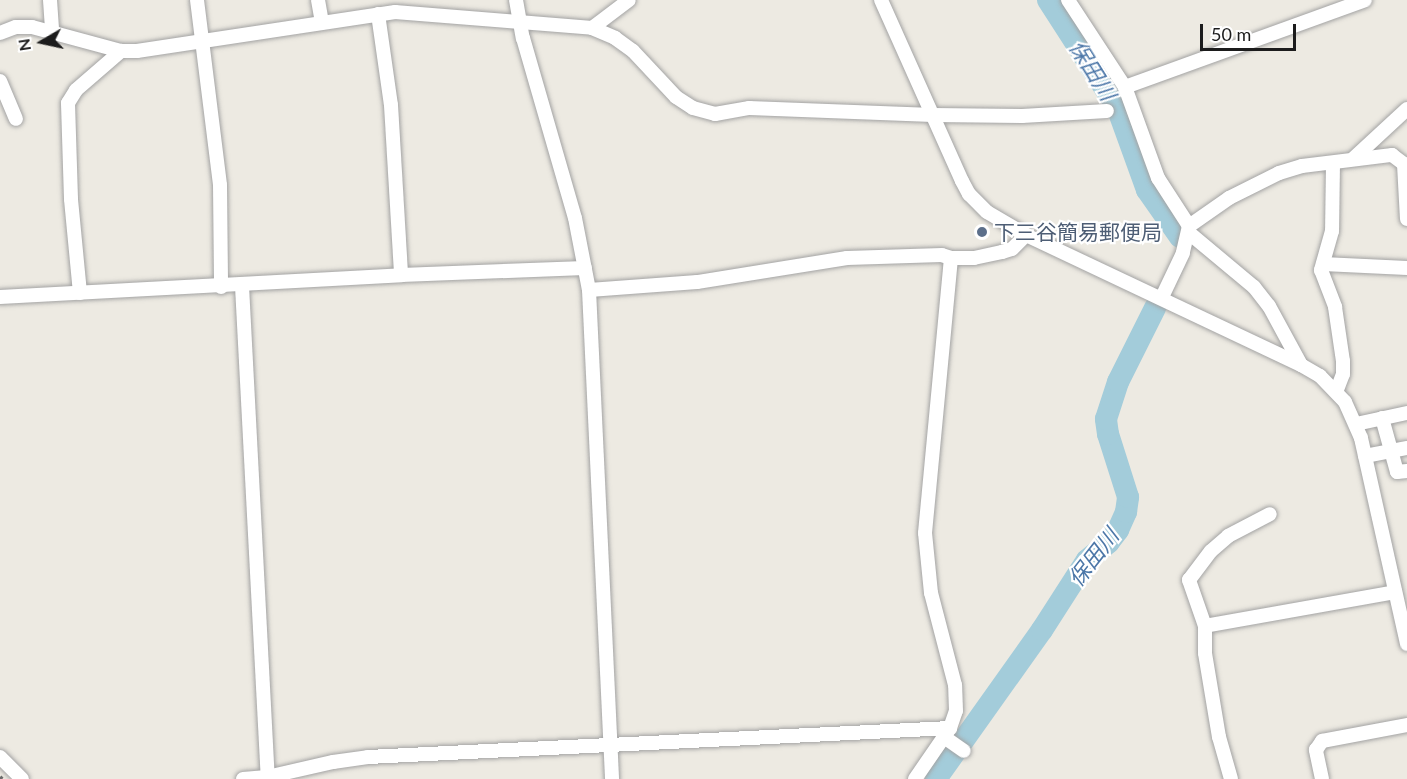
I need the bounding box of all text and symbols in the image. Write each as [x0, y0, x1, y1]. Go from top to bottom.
north arrow [12, 12, 72, 72]
scale bar [1203, 12, 1299, 50]
text: 50 m [1211, 23, 1251, 45]
water label: 保田川 [1064, 35, 1122, 105]
text: N [13, 37, 34, 52]
place label: 下三谷簡易郵便局 [994, 219, 1162, 245]
marker: 下三谷簡易郵便局 [975, 225, 989, 239]
water label: 保田川 [1062, 523, 1124, 591]

